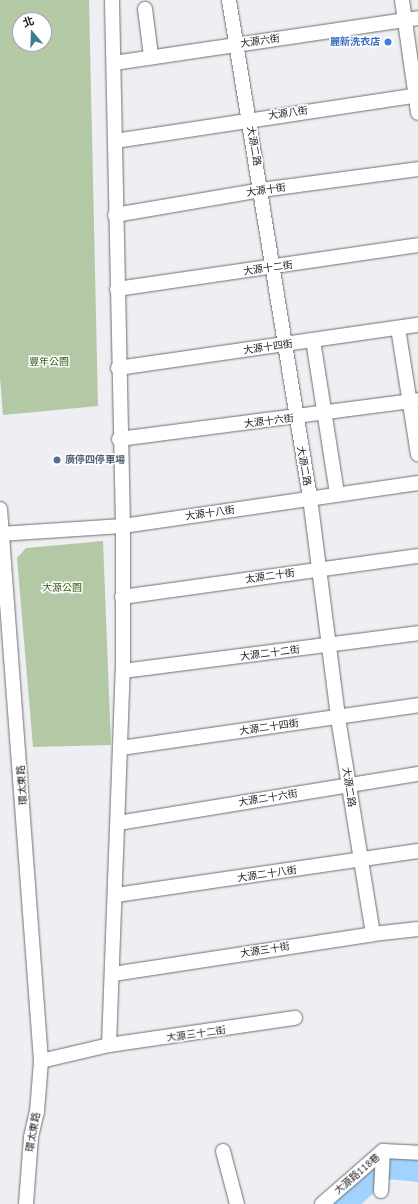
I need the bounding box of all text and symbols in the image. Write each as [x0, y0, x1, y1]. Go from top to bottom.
north arrow [12, 12, 52, 52]
text: 北 [21, 13, 36, 30]
street label: 大源六街 [239, 32, 281, 50]
place label: 麗新洗衣店 [330, 36, 380, 48]
marker: 麗新洗衣店 [383, 37, 393, 47]
street label: 大源八街 [267, 104, 309, 122]
street label: 大源二路 [245, 125, 263, 167]
street label: 大源十街 [245, 181, 287, 199]
street label: 大源十二街 [242, 259, 294, 277]
street label: 大源十四街 [242, 338, 294, 356]
park label: 豐年公園 [29, 356, 69, 368]
street label: 大源十六街 [243, 412, 295, 430]
street label: 大源二路 [295, 445, 313, 487]
place label: 廣停四停車場 [65, 454, 125, 466]
marker: 廣停四停車場 [52, 455, 62, 465]
street label: 大源十八街 [184, 504, 236, 522]
street label: 太源二十街 [244, 567, 296, 585]
park label: 大源公園 [42, 582, 82, 594]
street label: 大源二十二街 [239, 643, 301, 663]
street label: 大源二十四街 [238, 717, 300, 737]
street label: 環太東路 [15, 765, 29, 805]
street label: 大源二路 [340, 766, 358, 808]
street label: 大源二十六街 [237, 787, 299, 809]
street label: 大源二十八街 [236, 864, 298, 884]
street label: 大源三十街 [239, 940, 291, 960]
street label: 大源三十二街 [165, 1024, 227, 1044]
street label: 環太東路 [24, 1111, 42, 1153]
street label: 大源路118巷 [332, 1151, 382, 1197]

